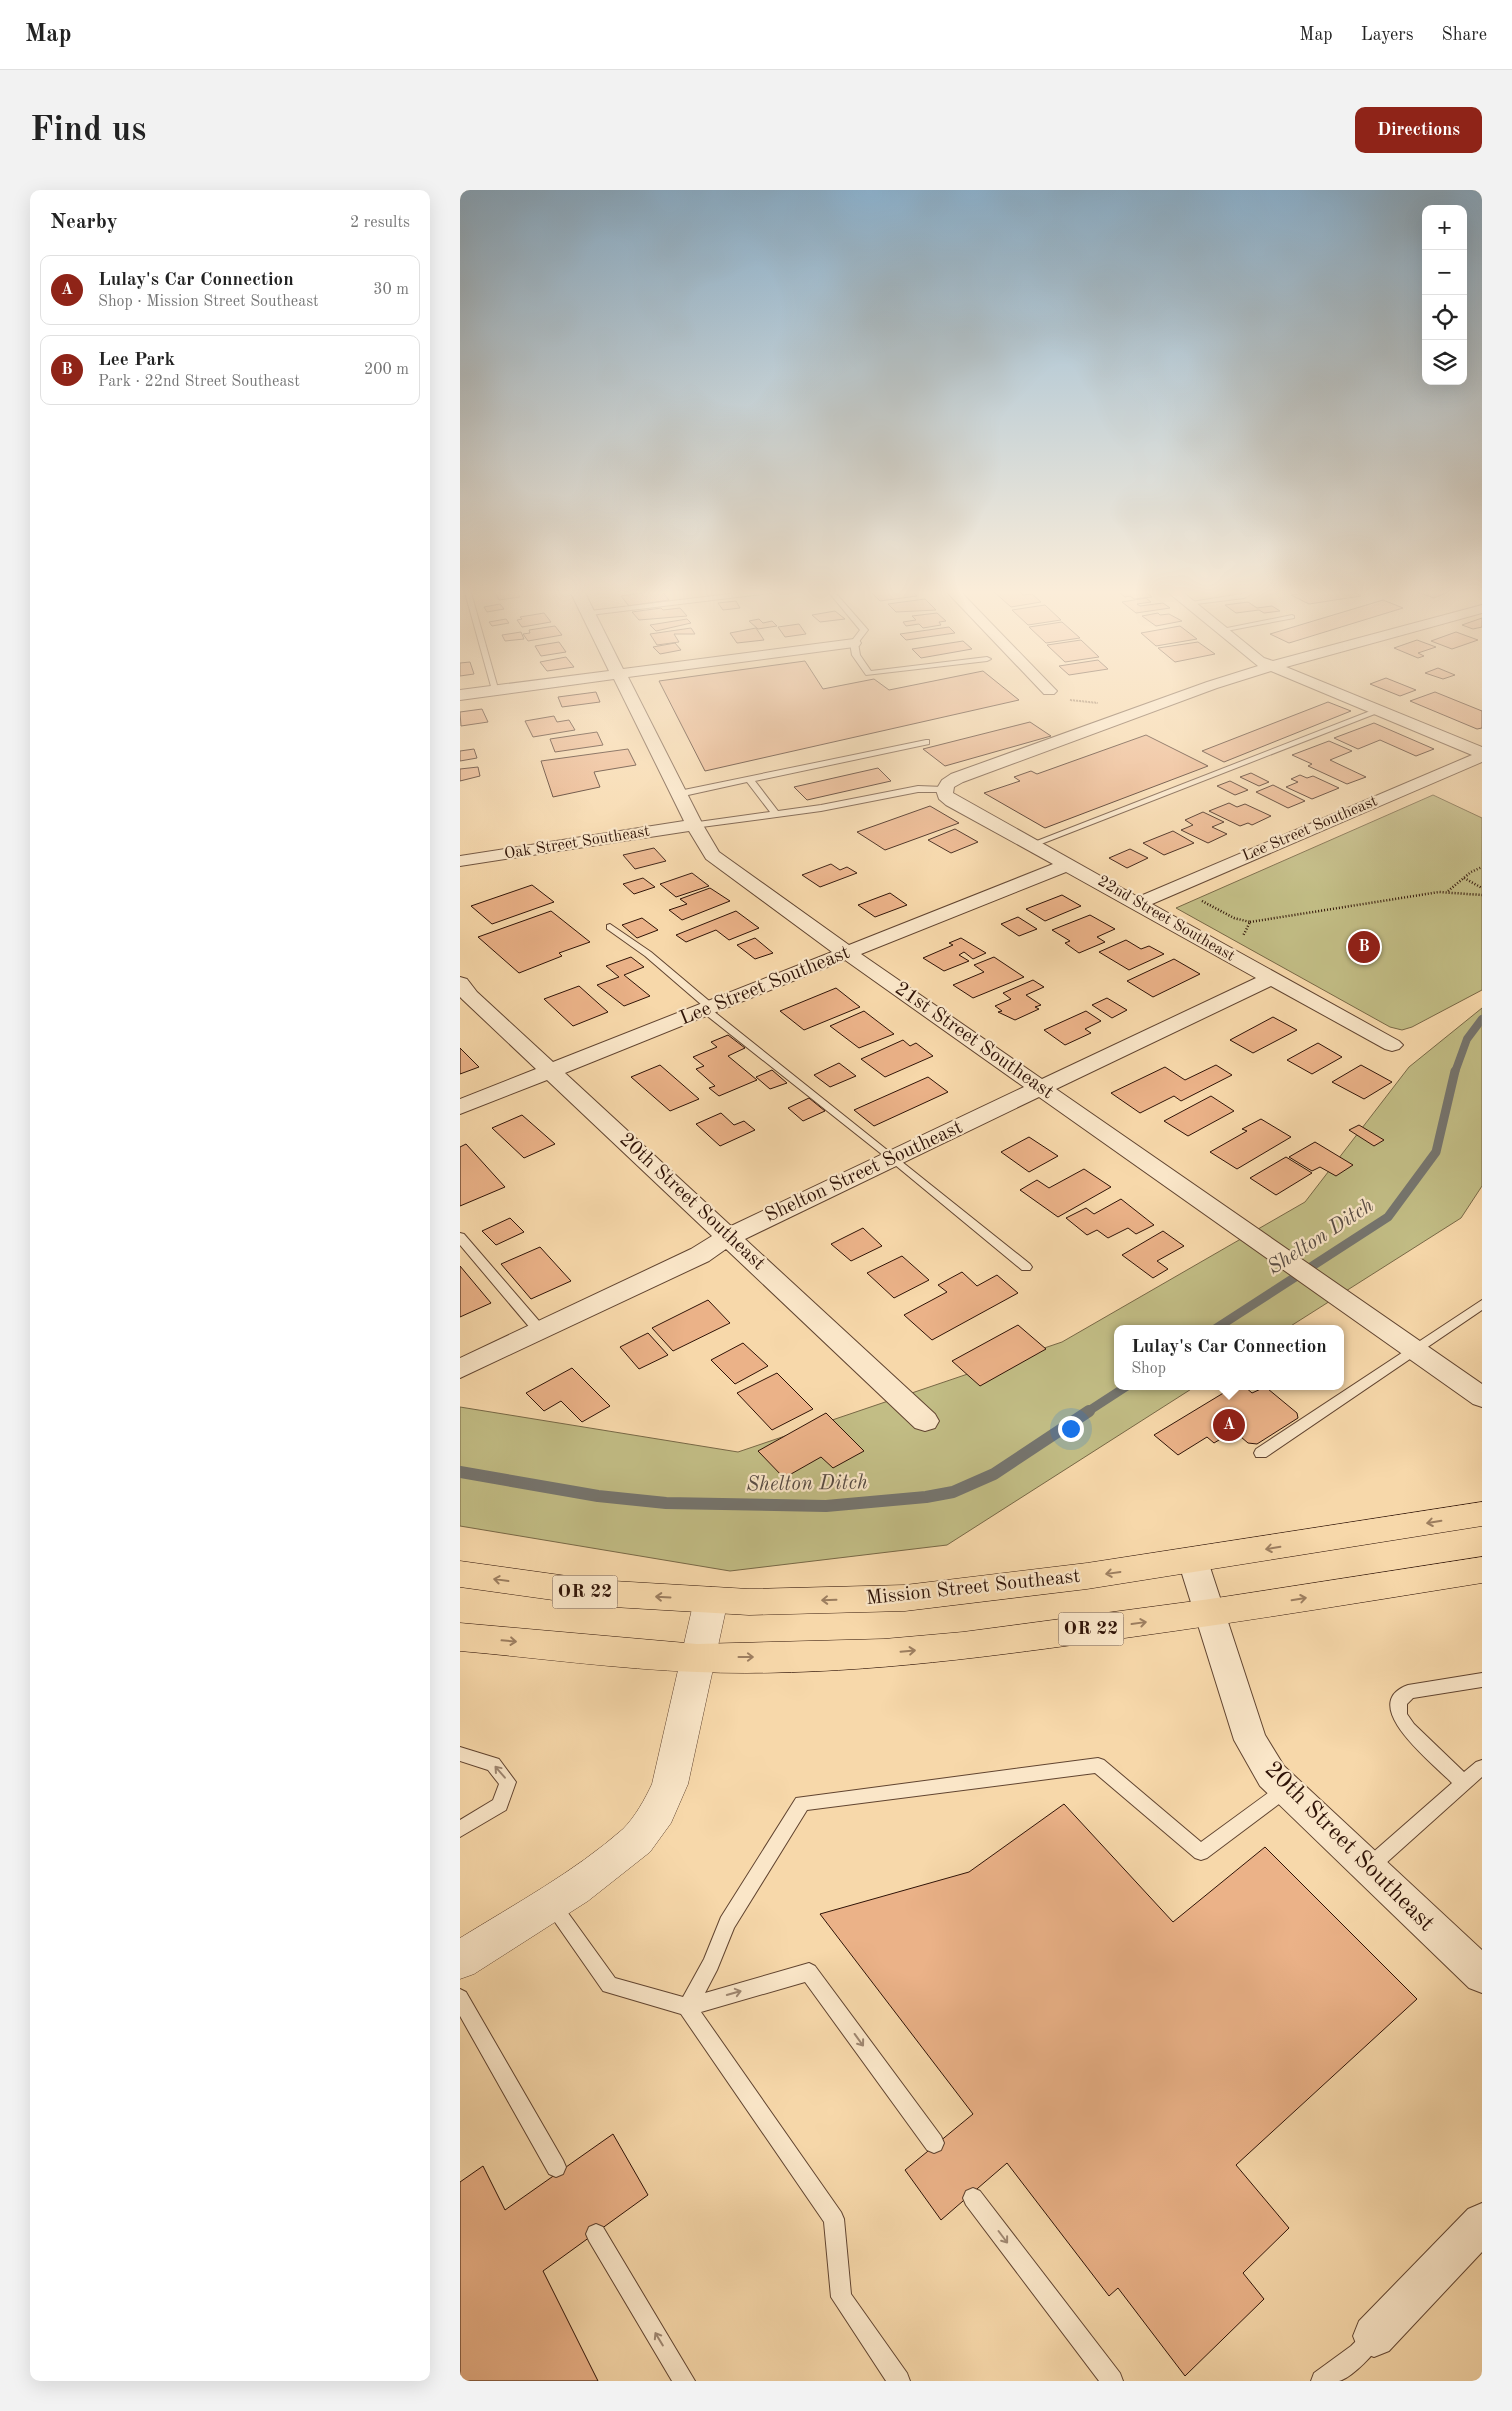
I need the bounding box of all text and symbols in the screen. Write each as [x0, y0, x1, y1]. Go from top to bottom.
text: Map [25, 23, 72, 47]
text: Map [1299, 26, 1333, 44]
text: Layers [1361, 26, 1413, 44]
text: Share [1441, 26, 1487, 44]
button: Directions [1355, 107, 1482, 153]
text: Find us [30, 113, 146, 148]
map controls [1422, 205, 1467, 385]
button: + [1422, 205, 1467, 250]
text: Nearby [50, 212, 118, 233]
text: 2 results [350, 215, 410, 231]
button: − [1422, 250, 1467, 295]
text: Lulay's Car Connection [98, 271, 294, 290]
text: A [61, 282, 73, 298]
text: 30 m [373, 282, 409, 298]
text: Shop · Mission Street Southeast [98, 294, 319, 310]
button: locate [1422, 295, 1467, 340]
button: layers [1422, 340, 1467, 385]
text: Lee Park [98, 351, 175, 370]
text: B [61, 362, 73, 378]
text: 200 m [364, 362, 409, 378]
text: Park · 22nd Street Southeast [98, 374, 300, 390]
street label: Lee Street Southeast [1240, 793, 1380, 865]
street label: Oak Street Southeast [503, 824, 651, 862]
street label: 22nd Street Southeast [1095, 873, 1238, 965]
pin: B [1348, 928, 1380, 966]
street label: Lee Street Southeast [677, 943, 853, 1029]
street label: 21st Street Southeast [891, 979, 1057, 1103]
street label: Shelton Street Southeast [762, 1117, 966, 1227]
street label: 20th Street Southeast [615, 1130, 769, 1274]
water label: Shelton Ditch [1264, 1195, 1378, 1279]
popup [1114, 1325, 1344, 1390]
text: Lulay's Car Connection [1131, 1338, 1327, 1357]
text: Shop [1131, 1361, 1166, 1377]
pin: A [1213, 1406, 1245, 1444]
your location [1058, 1416, 1084, 1442]
water label: Shelton Ditch [746, 1472, 868, 1496]
one-way arrow [1426, 1517, 1442, 1527]
one-way arrow [1266, 1543, 1282, 1553]
street label: Mission Street Southeast [865, 1567, 1081, 1609]
one-way arrow [1105, 1568, 1121, 1578]
one-way arrow [493, 1575, 509, 1585]
road number: OR 22 [552, 1575, 618, 1608]
one-way arrow [655, 1592, 671, 1601]
one-way arrow [1291, 1594, 1307, 1604]
one-way arrow [822, 1595, 838, 1605]
road number: OR 22 [1058, 1612, 1124, 1646]
one-way arrow [1130, 1618, 1146, 1628]
one-way arrow [500, 1636, 516, 1646]
one-way arrow [900, 1646, 916, 1656]
one-way arrow [737, 1652, 753, 1662]
street label: 20th Street Southeast [1260, 1758, 1438, 1936]
one-way arrow [494, 1766, 506, 1779]
one-way arrow [726, 1988, 742, 1998]
one-way arrow [854, 2033, 864, 2047]
one-way arrow [997, 2230, 1008, 2243]
one-way arrow [654, 2333, 664, 2347]

